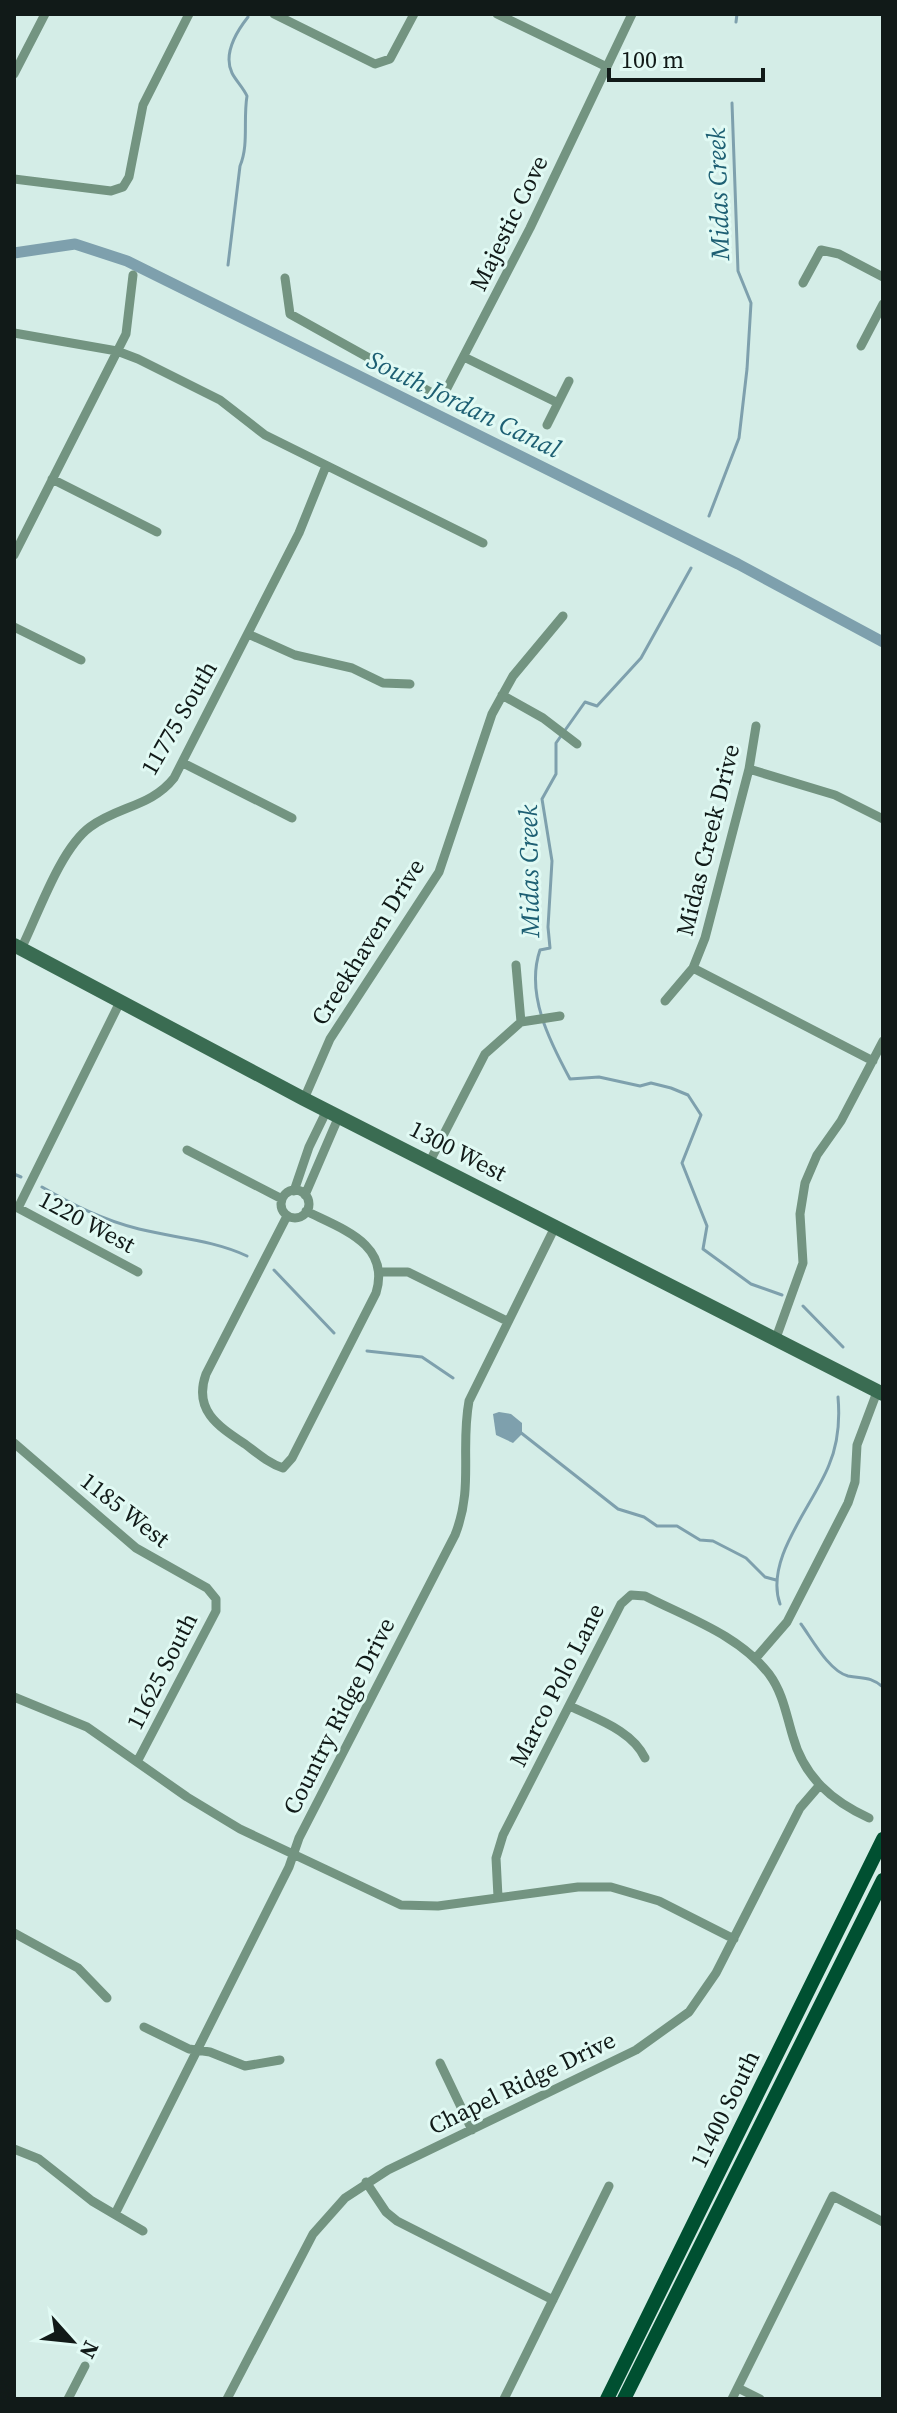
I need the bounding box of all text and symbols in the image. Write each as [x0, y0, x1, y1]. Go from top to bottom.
scale bar [609, 32, 763, 82]
text: 100 m [621, 43, 684, 76]
water label: Midas Creek [698, 126, 738, 262]
street label: Majestic Cove [461, 149, 556, 296]
water label: South Jordan Canal [361, 342, 568, 467]
street label: 11775 South [133, 654, 225, 781]
street label: Midas Creek Drive [668, 741, 747, 939]
water label: Midas Creek [510, 804, 548, 939]
street label: Creekhaven Drive [303, 852, 432, 1031]
street label: 1300 West [404, 1112, 513, 1189]
street label: 1220 West [33, 1182, 141, 1261]
street label: 1185 West [74, 1464, 177, 1555]
street label: Marco Polo Lane [501, 1597, 612, 1772]
street label: 11625 South [118, 1607, 205, 1735]
street label: Country Ridge Drive [275, 1612, 402, 1820]
street label: Chapel Ridge Drive [423, 2023, 621, 2142]
street label: 11400 South [682, 2044, 767, 2173]
north arrow [32, 2301, 112, 2381]
text: N [73, 2336, 107, 2364]

